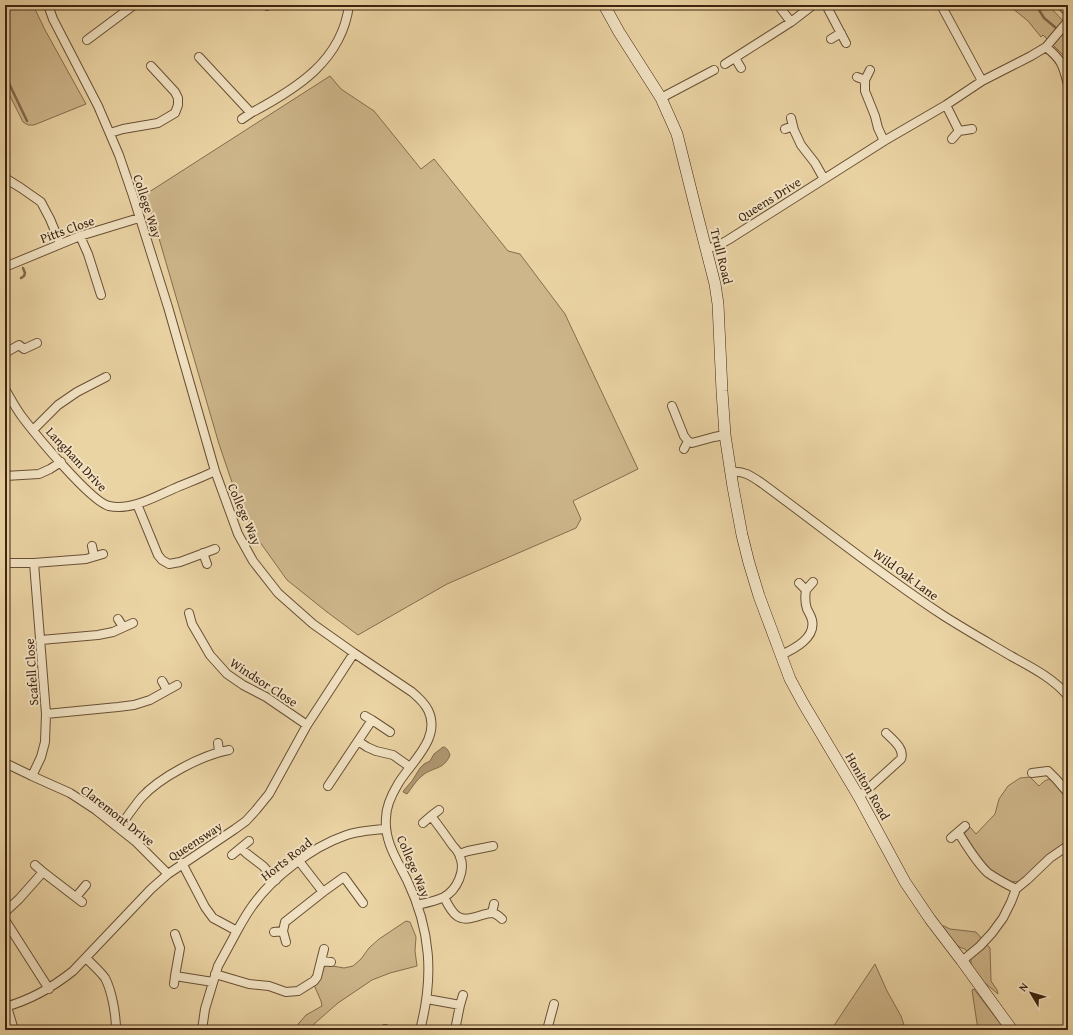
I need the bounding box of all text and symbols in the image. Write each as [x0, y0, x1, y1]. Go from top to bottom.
street label: College Way [128, 172, 167, 241]
street label: Queens Drive [734, 172, 805, 226]
street label: Pitts Close [37, 211, 97, 248]
street label: Trull Road [705, 226, 738, 286]
street label: Langham Drive [42, 423, 112, 496]
street label: College Way [223, 480, 266, 549]
street label: Wild Oak Lane [869, 544, 943, 605]
street label: Scafell Close [20, 638, 43, 706]
street label: Windsor Close [226, 653, 301, 712]
street label: Honiton Road [841, 749, 895, 823]
street label: Claremont Drive [77, 780, 159, 850]
street label: Queensway [164, 816, 227, 866]
street label: College Way [392, 832, 435, 901]
street label: Horts Road [257, 833, 316, 885]
north arrow [1011, 973, 1051, 1013]
text: N [1015, 979, 1032, 995]

